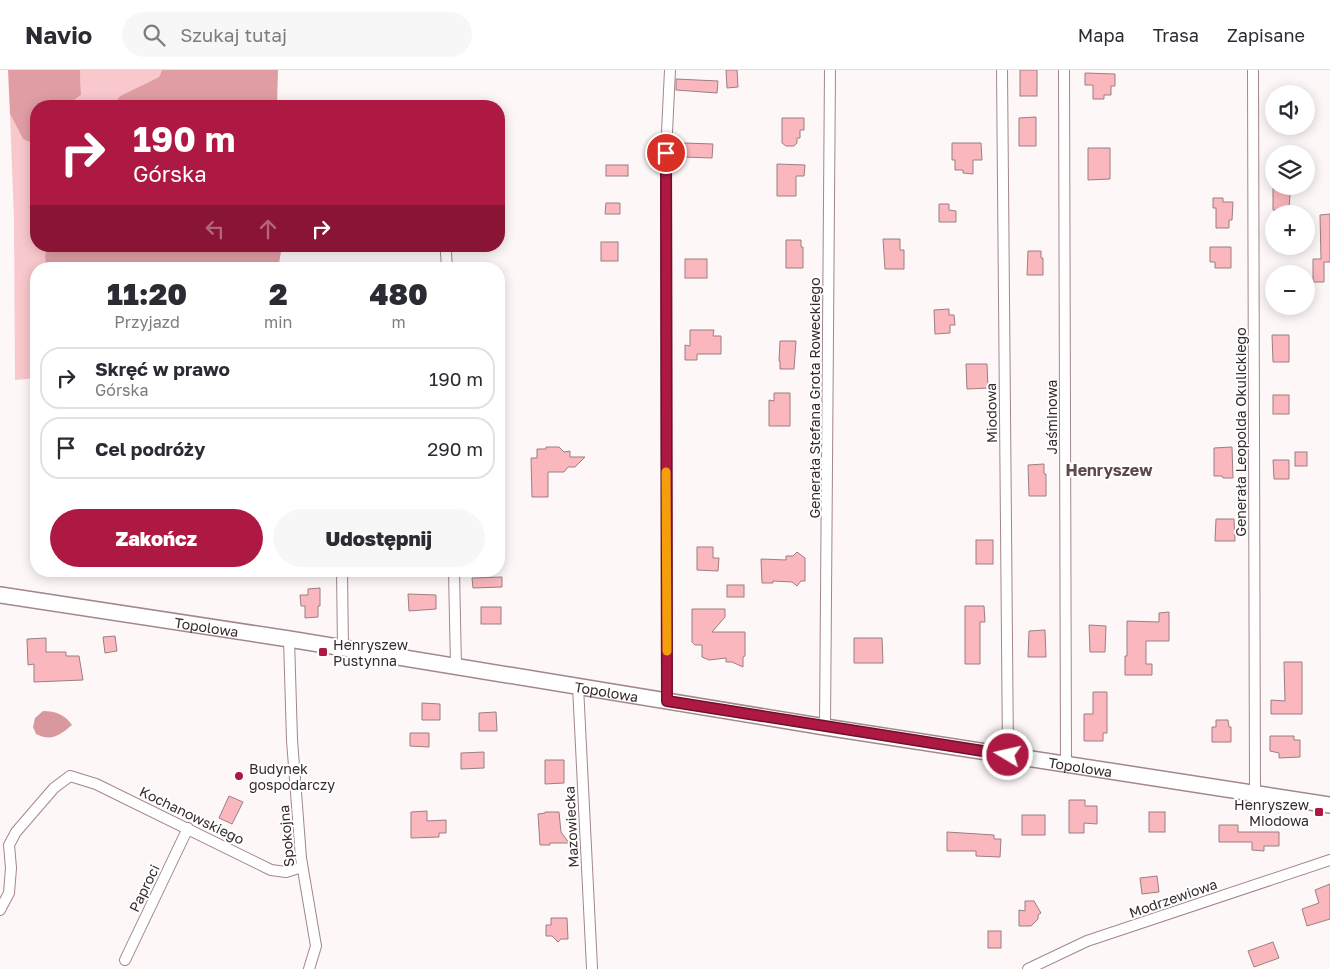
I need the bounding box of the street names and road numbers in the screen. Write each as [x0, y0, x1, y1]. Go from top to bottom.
street label: Generała Stefana Grota Roweckiego [806, 277, 823, 519]
street label: Generała Leopolda Okulickiego [1232, 327, 1249, 537]
street label: Jaśminowa [1043, 379, 1060, 455]
street label: Miodowa [982, 383, 1000, 443]
street label: Topolowa [173, 613, 240, 640]
street label: Topolowa [573, 678, 640, 705]
street label: Topolowa [1047, 753, 1114, 780]
street label: Kochanowskiego [137, 782, 247, 848]
street label: Mazowiecka [560, 786, 582, 868]
street label: Spokojna [275, 804, 297, 868]
street label: Paproci [125, 862, 163, 914]
street label: Modrzewiowa [1127, 875, 1219, 921]

